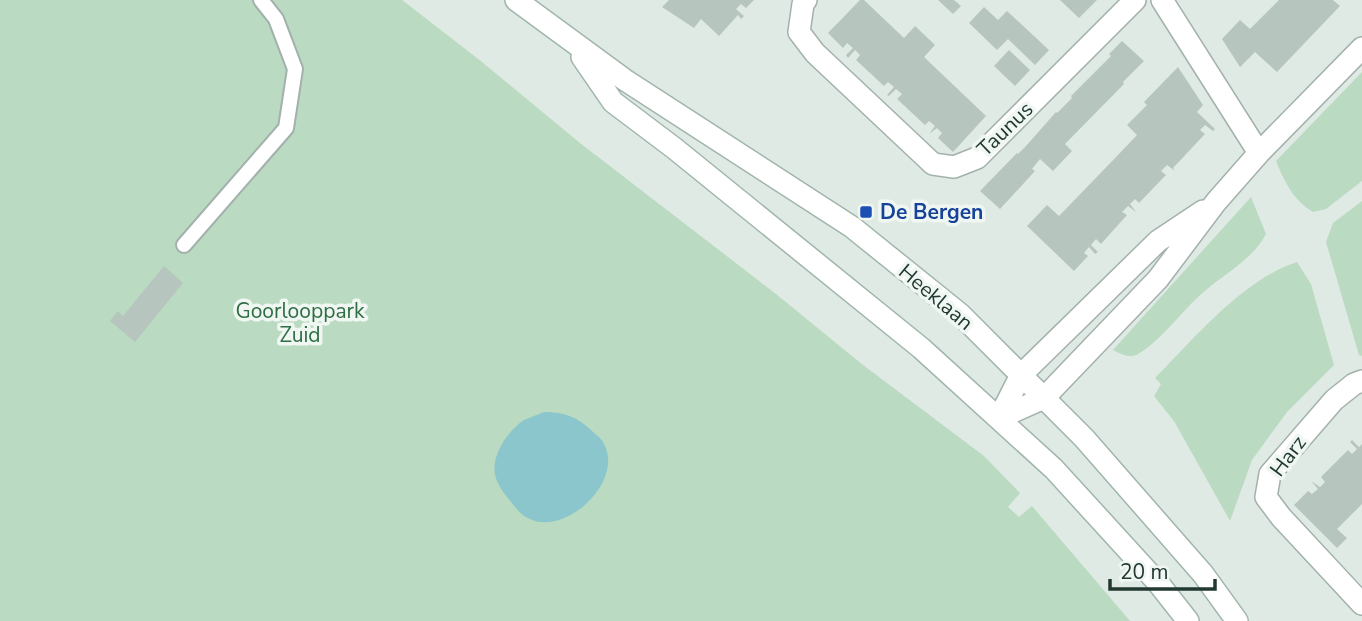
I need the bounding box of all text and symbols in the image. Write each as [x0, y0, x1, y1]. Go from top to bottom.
street label: Taunus [971, 95, 1039, 163]
place label: De Bergen [880, 198, 983, 226]
marker: De Bergen [858, 204, 874, 220]
street label: Heeklaan [893, 258, 979, 336]
park label: Goorlooppark Zuid [235, 297, 365, 349]
street label: Harz [1263, 430, 1313, 482]
scale bar [1110, 548, 1215, 592]
text: 20 m [1120, 558, 1169, 586]

